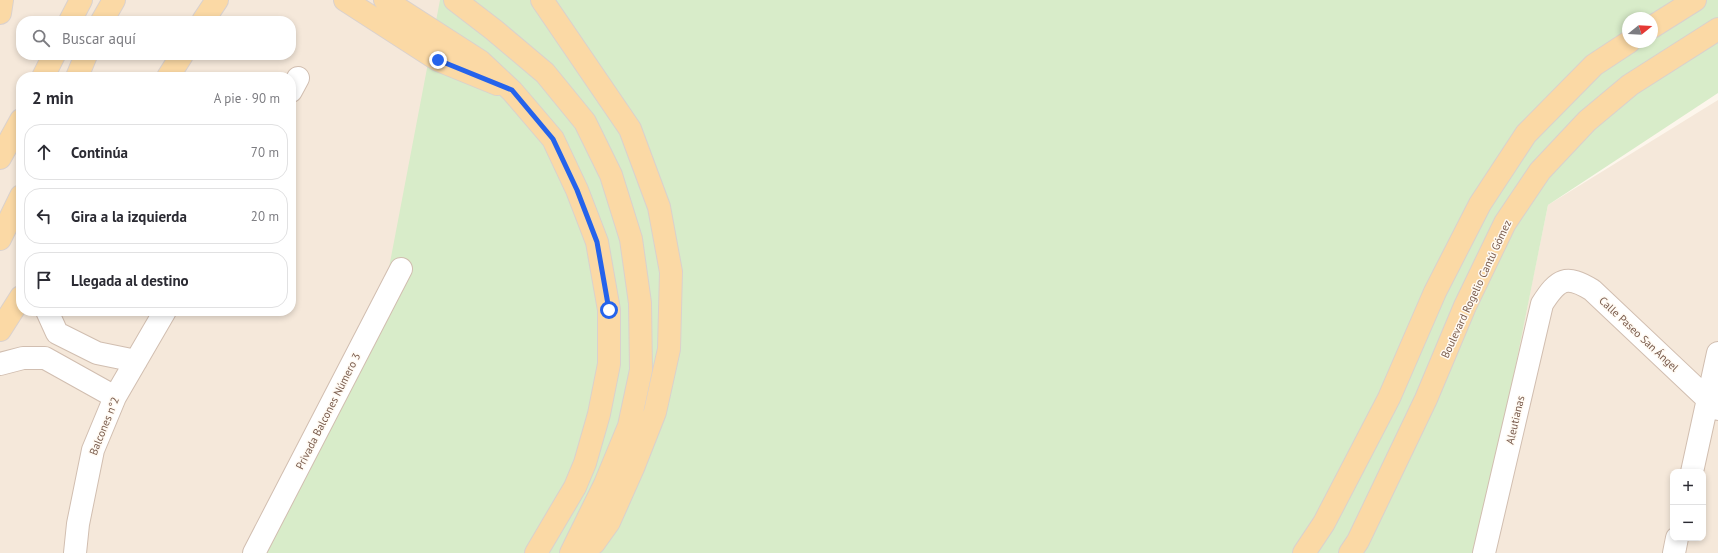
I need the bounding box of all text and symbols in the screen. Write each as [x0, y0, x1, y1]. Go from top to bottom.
north arrow [1622, 12, 1658, 48]
search box [16, 16, 296, 60]
icon: search [30, 27, 52, 49]
text: Buscar aquí [62, 29, 136, 48]
route end [429, 51, 447, 69]
text: 2 min [32, 87, 73, 109]
text: A pie · 90 m [214, 90, 280, 107]
icon: ahead [33, 141, 55, 163]
text: Continúa [71, 143, 128, 162]
text: 70 m [251, 144, 279, 161]
icon: left [33, 205, 55, 227]
text: Gira a la izquierda [71, 207, 187, 226]
text: 20 m [251, 208, 279, 225]
street label: Boulevard Rogelio Cantú Gómez [1438, 218, 1514, 360]
icon: arrive [33, 269, 55, 291]
text: Llegada al destino [71, 271, 189, 290]
street label: Calle Paseo San Ángel [1596, 294, 1682, 375]
route start [600, 301, 618, 319]
street label: Privada Balcones Número 3 [293, 350, 363, 472]
street label: Aleutianas [1503, 394, 1527, 446]
street label: Balcones n°2 [86, 395, 122, 457]
map controls [1670, 469, 1706, 541]
button: + [1670, 469, 1706, 505]
button: − [1670, 505, 1706, 541]

